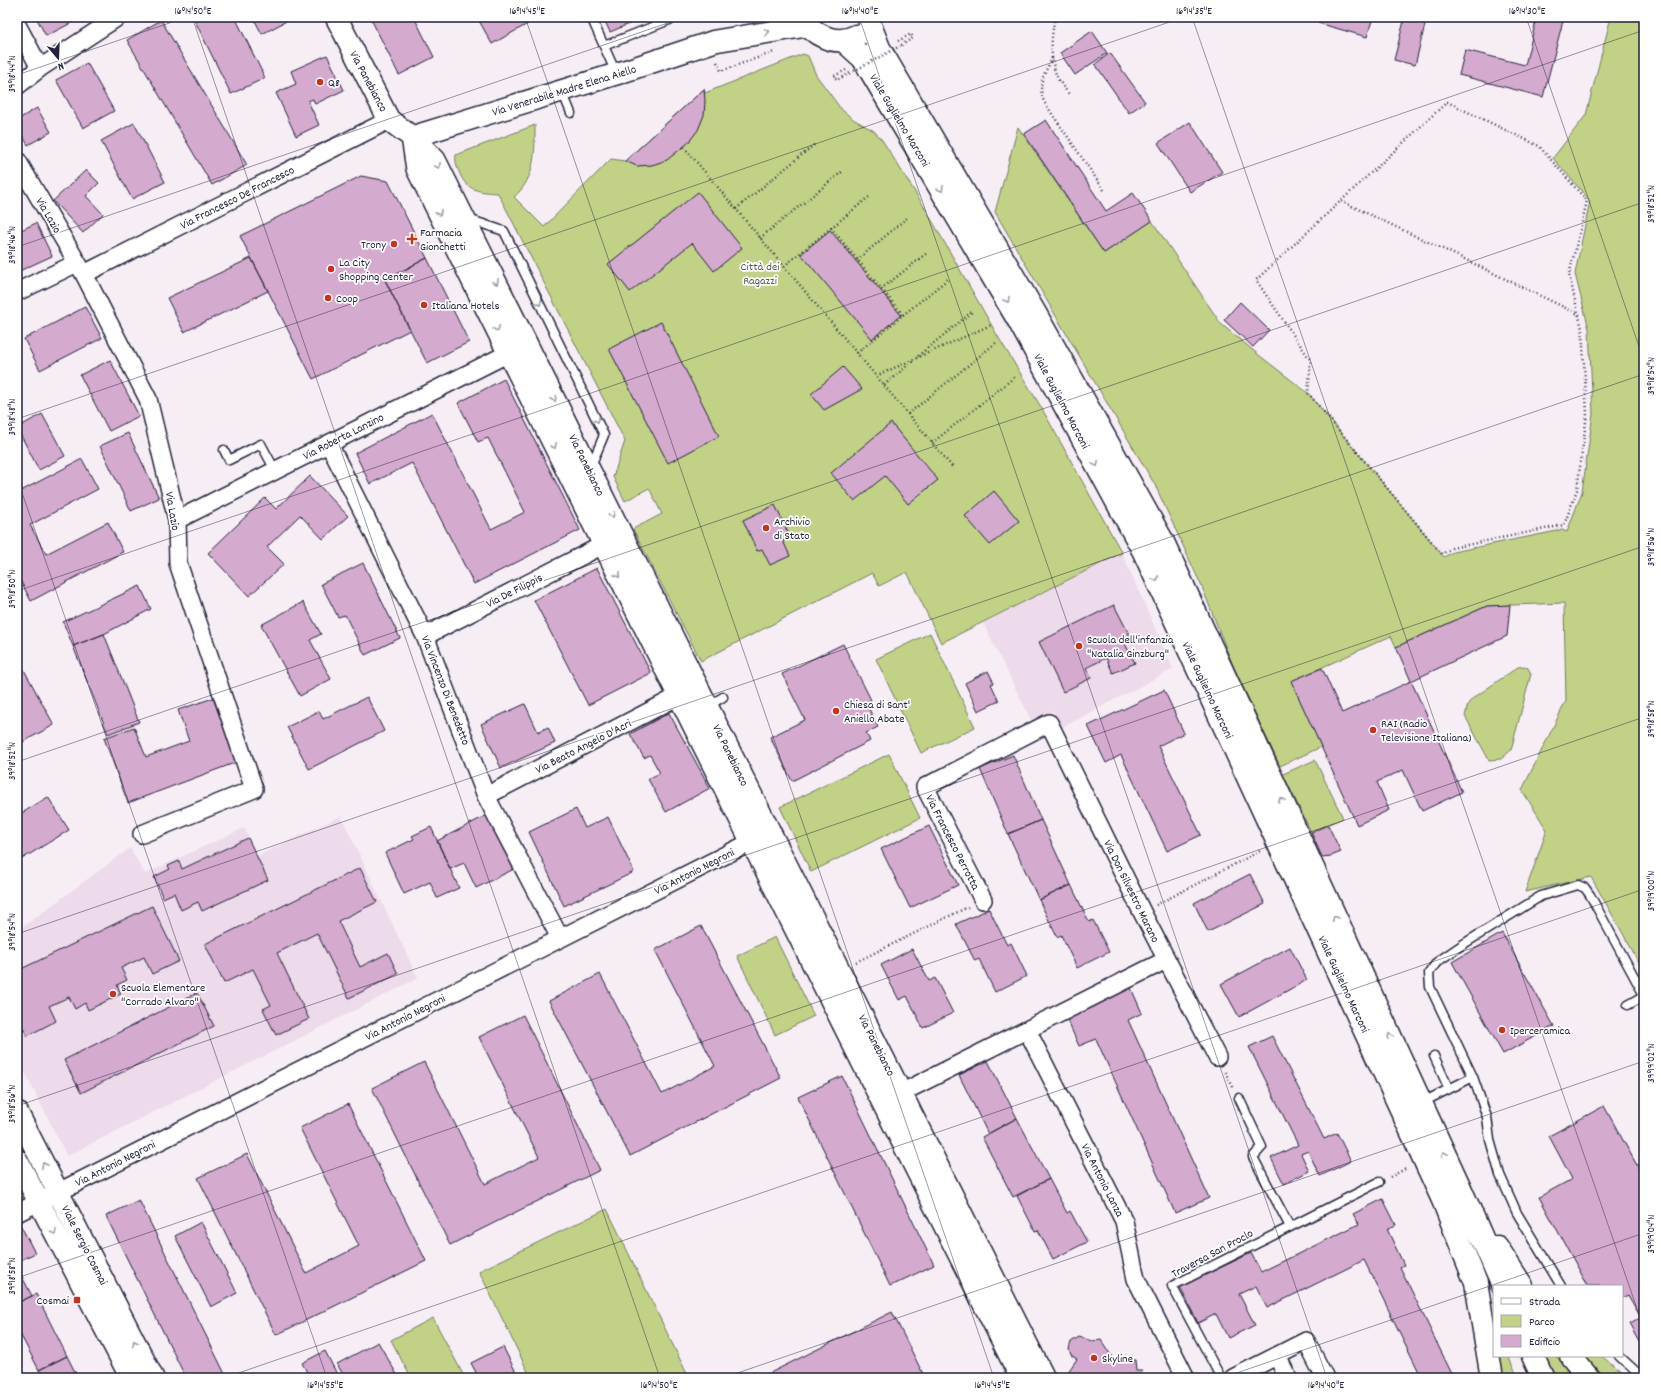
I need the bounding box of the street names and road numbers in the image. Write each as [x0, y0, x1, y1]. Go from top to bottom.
street label: Via Panebianco [344, 48, 391, 115]
street label: Via Venerabile Madre Elena Aiello [490, 61, 639, 121]
street label: Viale Guglielmo Marconi [864, 71, 933, 170]
street label: Via Francesco De Francesco [178, 162, 298, 234]
street label: Via Lazio [31, 195, 65, 237]
street label: Viale Guglielmo Marconi [1028, 351, 1093, 452]
street label: Via Roberta Lanzino [300, 410, 387, 465]
street label: Via Panebianco [563, 432, 608, 499]
street label: Via Lazio [160, 491, 183, 532]
street label: Via De Filippis [483, 570, 546, 613]
street label: Via Vincenzo Di Benedetto [416, 633, 473, 748]
street label: Viale Guglielmo Marconi [1177, 639, 1237, 742]
street label: Via Beato Angelo D'Acri [533, 716, 635, 779]
street label: Via Panebianco [707, 722, 752, 789]
street label: Via Francesco Perrotta [920, 792, 983, 894]
street label: Via Don Silvestro Marano [1098, 837, 1163, 946]
street label: Via Antonio Negroni [652, 845, 738, 900]
street label: Viale Guglielmo Marconi [1313, 933, 1373, 1036]
street label: Via Antonio Negroni [363, 991, 449, 1046]
street label: Via Panebianco [853, 1012, 898, 1079]
street label: Via Antonio Negroni [73, 1137, 159, 1192]
street label: Via Antonio Lanza [1076, 1141, 1128, 1221]
street label: Viale Sergio Cosmai [56, 1203, 111, 1288]
street label: Traversa San Proclo [1169, 1226, 1257, 1283]

